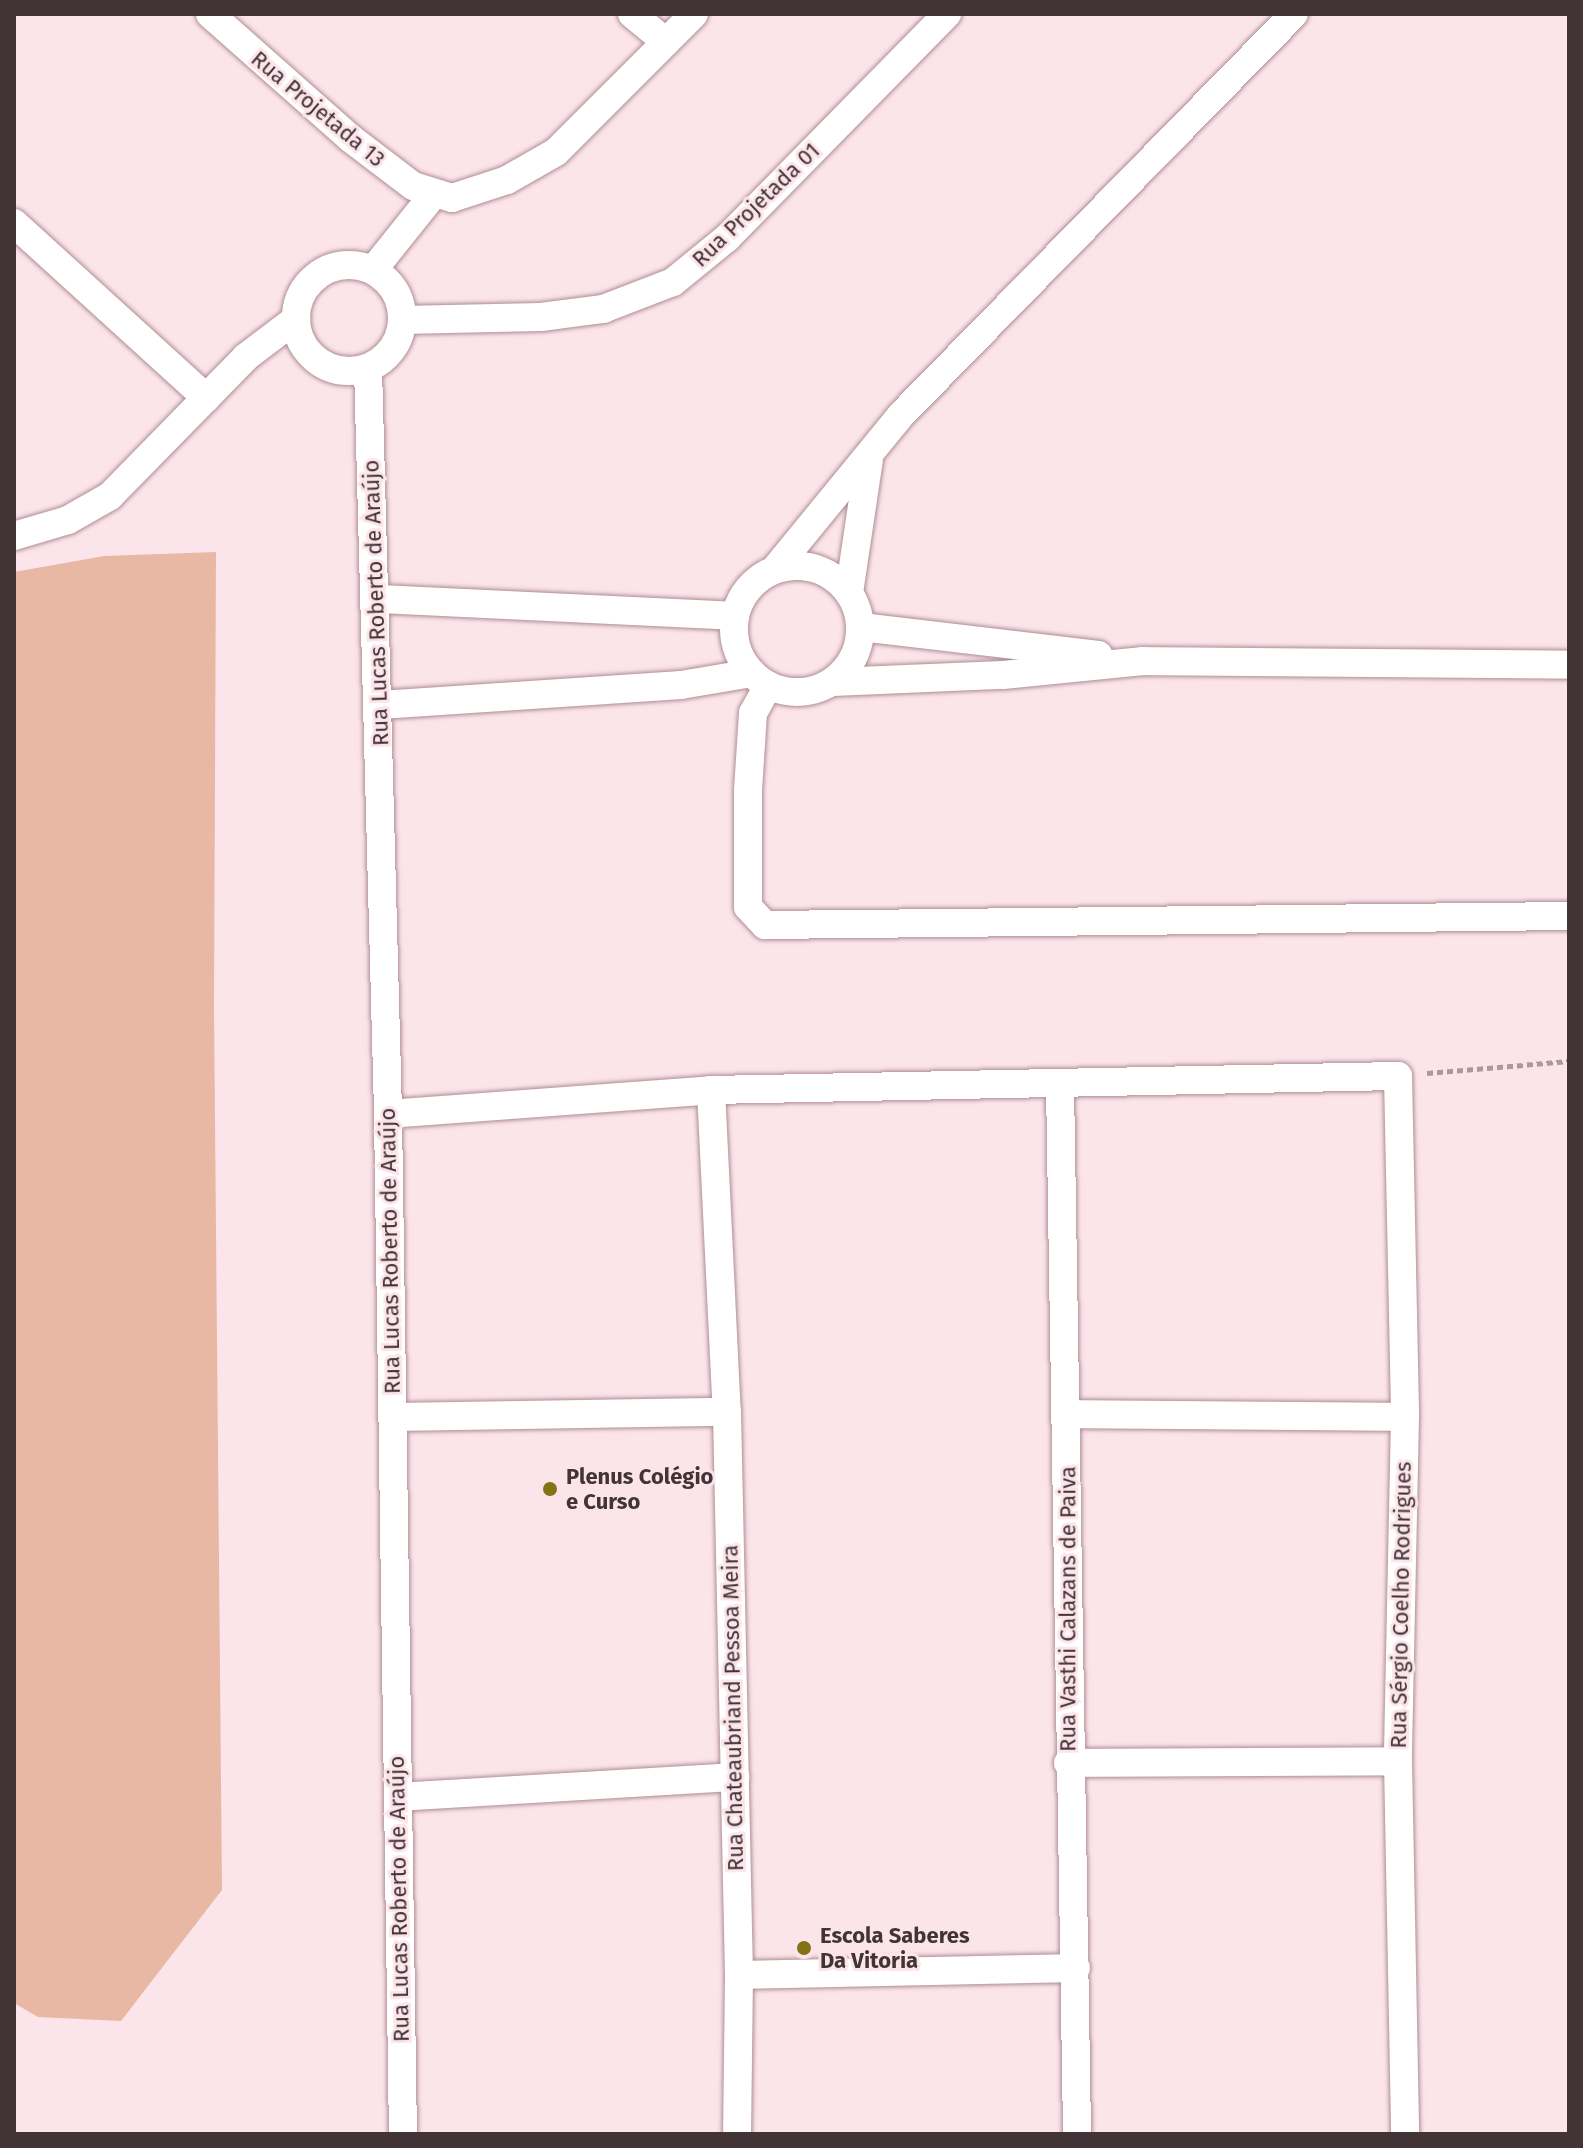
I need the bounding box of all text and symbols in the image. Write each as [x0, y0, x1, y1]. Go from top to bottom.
street label: Rua Projetada 13 [246, 45, 390, 173]
street label: Rua Projetada 01 [687, 137, 825, 273]
street label: Rua Lucas Roberto de Araújo [358, 460, 394, 746]
street label: Rua Lucas Roberto de Araújo [374, 1108, 406, 1394]
street label: Rua Sérgio Coelho Rodrigues [1385, 1461, 1417, 1749]
place label: Plenus Colégio e Curso [566, 1463, 713, 1514]
street label: Rua Vasthi Calazans de Paiva [1055, 1466, 1081, 1752]
marker: Plenus Colégio e Curso [541, 1480, 559, 1498]
street label: Rua Chateaubriand Pessoa Meira [717, 1545, 749, 1871]
street label: Rua Lucas Roberto de Araújo [383, 1756, 415, 2042]
place label: Escola Saberes Da Vitoria [820, 1922, 970, 1974]
marker: Escola Saberes Da Vitoria [795, 1939, 813, 1957]

